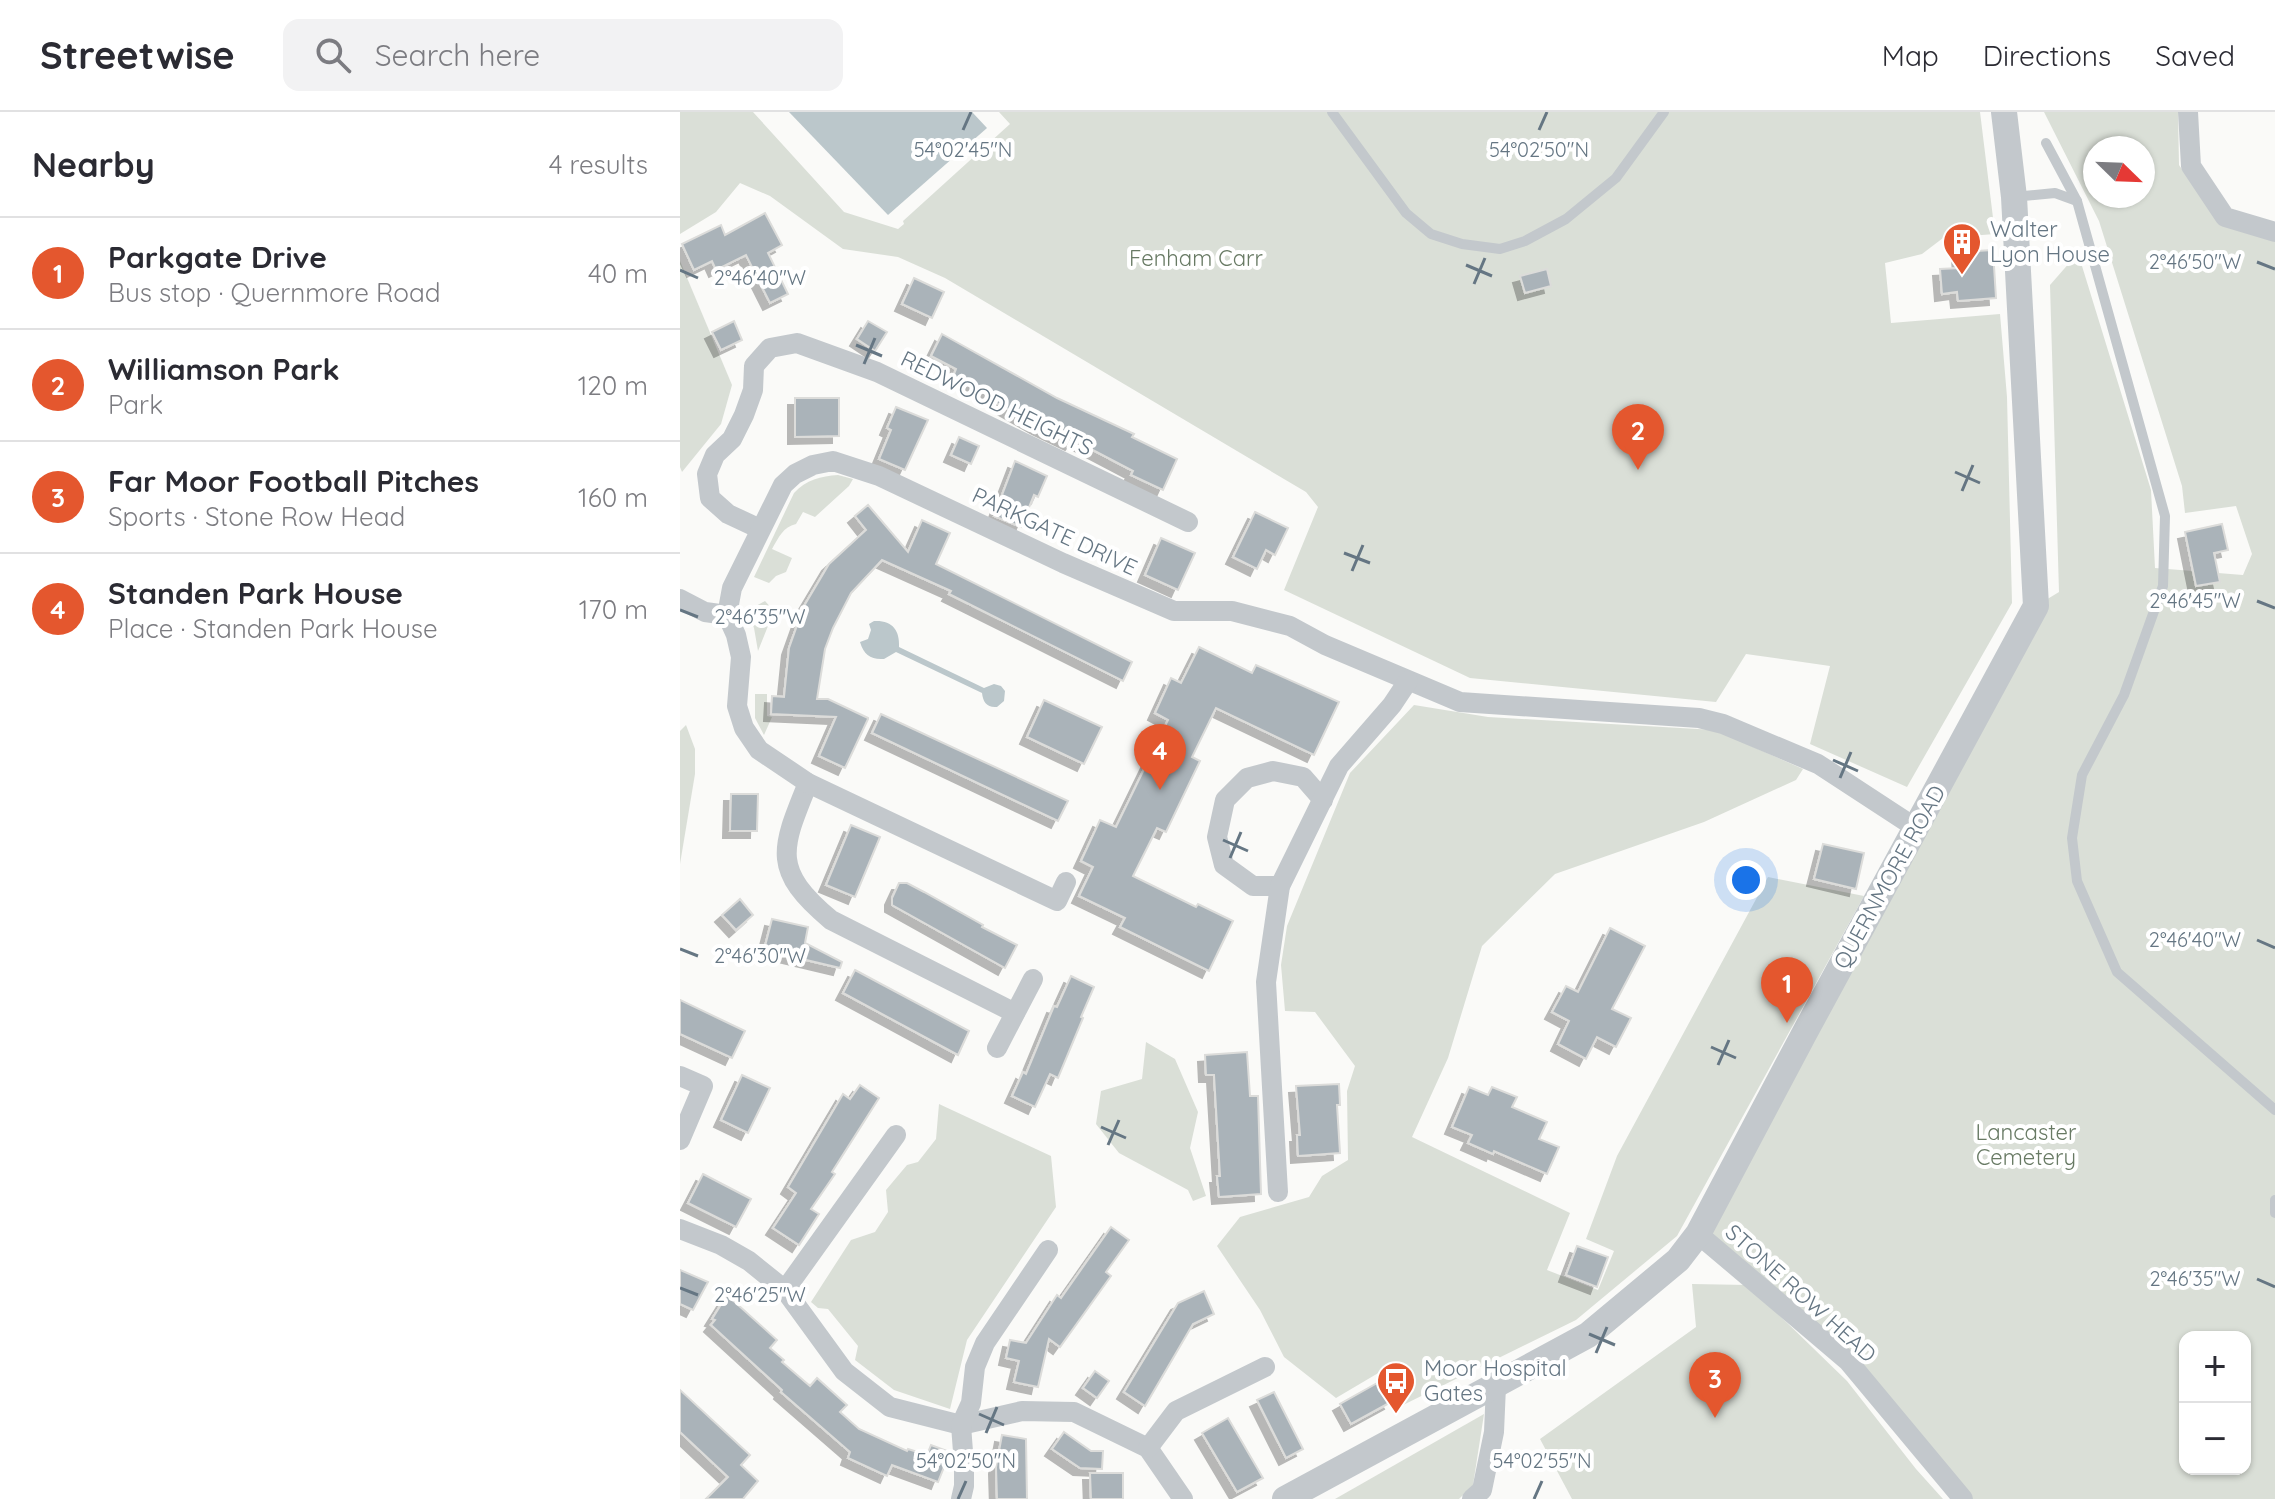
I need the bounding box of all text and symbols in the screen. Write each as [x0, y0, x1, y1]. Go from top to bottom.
search box [283, 19, 843, 91]
text: Streetwise [40, 31, 235, 79]
icon: search [311, 33, 355, 77]
text: Search here [375, 36, 540, 74]
text: Map [1882, 38, 1939, 73]
text: Directions [1983, 38, 2111, 73]
text: Saved [2155, 38, 2235, 73]
north arrow [2083, 136, 2155, 208]
text: 54°02'45"N [914, 137, 1012, 162]
text: 54°02'50"N [1489, 137, 1589, 162]
text: Nearby [32, 143, 155, 186]
text: 4 results [549, 148, 648, 181]
place label: Walter Lyon House [1990, 215, 2110, 268]
building icon: Walter Lyon House [1941, 221, 1983, 276]
text: Parkgate Drive [108, 238, 327, 276]
park label: Fenham Carr [1129, 244, 1263, 272]
text: 2°46'50"W [2149, 249, 2241, 274]
text: 1 [53, 257, 63, 290]
text: 40 m [588, 257, 648, 290]
text: 2°46'40"W [714, 265, 806, 290]
text: Bus stop · Quernmore Road [108, 276, 440, 309]
street label: REDWOOD HEIGHTS [896, 344, 1098, 462]
text: Williamson Park [108, 350, 339, 388]
text: 2 [51, 369, 65, 402]
text: 120 m [578, 369, 648, 402]
text: Park [108, 388, 163, 421]
pin: 2 [1612, 404, 1664, 470]
text: Far Moor Football Pitches [108, 462, 479, 500]
text: 3 [51, 481, 65, 514]
text: 160 m [578, 481, 648, 514]
street label: PARKGATE DRIVE [968, 481, 1142, 581]
text: Sports · Stone Row Head [108, 500, 405, 533]
text: Standen Park House [108, 574, 403, 612]
text: 2°46'45"W [2149, 588, 2241, 613]
text: 4 [50, 593, 66, 626]
text: 170 m [579, 593, 648, 626]
text: 2°46'35"W [714, 604, 806, 629]
text: Place · Standen Park House [108, 612, 438, 645]
pin: 4 [1134, 724, 1186, 790]
street label: QUERNMORE ROAD [1827, 780, 1951, 974]
your location [1726, 860, 1766, 900]
text: 2°46'40"W [2149, 927, 2241, 952]
text: 2°46'30"W [714, 943, 806, 968]
pin: 1 [1761, 957, 1813, 1023]
park label: Lancaster Cemetery [1975, 1118, 2077, 1171]
street label: STONE ROW HEAD [1720, 1218, 1882, 1368]
text: 2°46'35"W [2149, 1266, 2241, 1291]
text: 2°46'25"W [714, 1282, 806, 1307]
map controls [2179, 1331, 2251, 1475]
button: + [2179, 1331, 2251, 1403]
pin: 3 [1689, 1352, 1741, 1418]
place label: Moor Hospital Gates [1424, 1354, 1567, 1407]
bus stop icon: Moor Hospital Gates [1375, 1360, 1417, 1415]
button: − [2179, 1403, 2251, 1475]
text: 54°02'50"N [916, 1448, 1016, 1473]
text: 54°02'55"N [1493, 1448, 1591, 1473]

